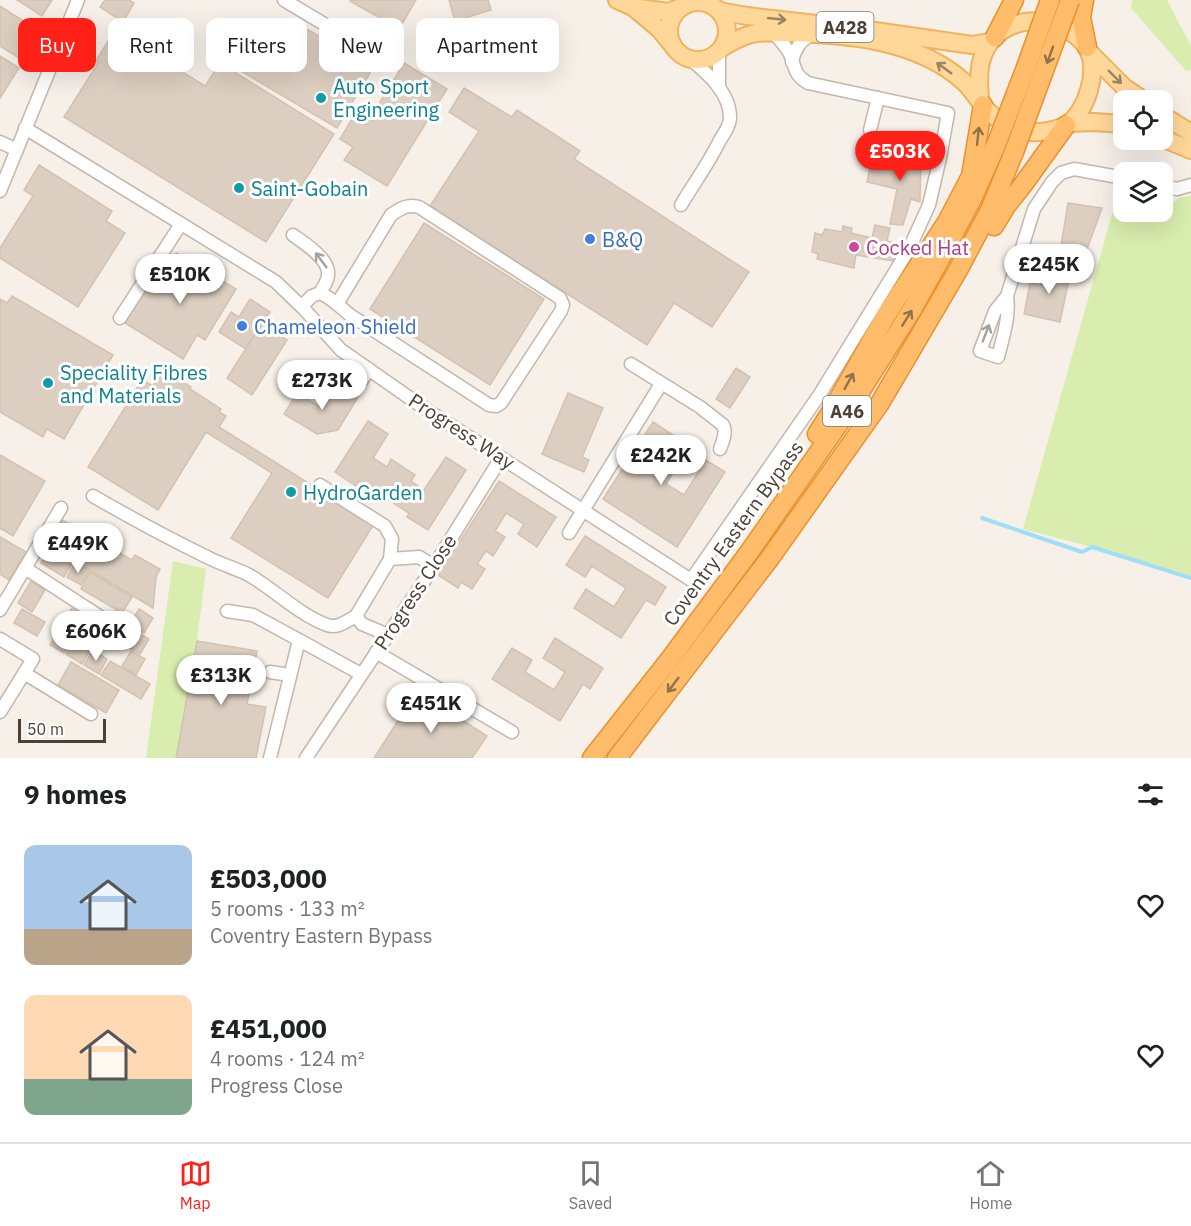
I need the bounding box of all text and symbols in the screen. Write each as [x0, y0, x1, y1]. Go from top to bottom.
road number: A428 [816, 12, 874, 42]
one-way arrow [766, 14, 786, 25]
chip: Buy [18, 18, 96, 72]
chip: Rent [108, 18, 194, 72]
chip: Filters [206, 18, 307, 72]
chip: New [319, 18, 404, 72]
chip: Apartment [416, 18, 559, 72]
one-way arrow [1043, 45, 1054, 64]
one-way arrow [936, 62, 952, 74]
one-way arrow [1107, 70, 1122, 84]
place label: Auto Sport Engineering [333, 73, 440, 123]
map controls [1113, 90, 1173, 222]
button: locate [1113, 90, 1173, 150]
marker: Auto Sport Engineering [314, 91, 328, 105]
one-way arrow [973, 126, 984, 146]
pin: £503K [858, 131, 942, 182]
text: £503K [869, 137, 931, 164]
button: layers [1113, 162, 1173, 222]
place label: Saint-Gobain [251, 175, 368, 202]
marker: Saint-Gobain [232, 181, 246, 195]
place label: B&Q [602, 226, 643, 253]
marker: B&Q [583, 232, 597, 246]
place label: Cocked Hat [866, 234, 969, 261]
marker: Cocked Hat [847, 240, 861, 254]
pin: £245K [1007, 244, 1091, 295]
text: £245K [1018, 250, 1080, 277]
one-way arrow [315, 252, 328, 268]
pin: £510K [138, 254, 222, 305]
text: £510K [149, 260, 211, 287]
one-way arrow [901, 310, 913, 327]
place label: Chameleon Shield [254, 313, 417, 340]
marker: Chameleon Shield [235, 319, 249, 333]
one-way arrow [982, 325, 993, 343]
place label: Speciality Fibres and Materials [60, 359, 208, 409]
pin: £273K [280, 360, 364, 411]
text: £273K [291, 366, 353, 393]
one-way arrow [844, 372, 856, 389]
marker: Speciality Fibres and Materials [41, 376, 55, 390]
street label: Progress Way [404, 387, 520, 475]
road number: A46 [823, 396, 871, 426]
pin: £242K [619, 435, 703, 486]
street label: Coventry Eastern Bypass [657, 435, 809, 631]
text: £242K [630, 441, 692, 468]
place label: HydroGarden [303, 479, 423, 506]
marker: HydroGarden [284, 485, 298, 499]
pin: £449K [36, 523, 120, 574]
text: £449K [47, 529, 109, 556]
street label: Progress Close [367, 529, 463, 655]
pin: £606K [54, 611, 138, 662]
text: £606K [65, 617, 127, 644]
pin: £313K [179, 655, 263, 706]
text: £313K [190, 661, 252, 688]
one-way arrow [667, 677, 680, 693]
pin: £451K [389, 683, 473, 734]
text: £451K [400, 689, 462, 716]
scale bar [18, 716, 106, 744]
text: 50 m [27, 719, 64, 739]
text: 9 homes [24, 777, 127, 811]
icon: filters [1134, 778, 1167, 811]
text: £503,000 [210, 861, 327, 895]
icon: home [72, 869, 144, 941]
icon: heart [1134, 889, 1167, 922]
text: 5 rooms · 133 m² [210, 895, 365, 922]
text: Coventry Eastern Bypass [210, 922, 433, 949]
text: £451,000 [210, 1011, 327, 1045]
icon: home [72, 1019, 144, 1091]
icon: heart [1134, 1039, 1167, 1072]
text: 4 rooms · 124 m² [210, 1045, 365, 1072]
text: Progress Close [210, 1072, 343, 1099]
tab: Map [179, 1157, 212, 1213]
tab: Saved [569, 1157, 612, 1213]
tab: Home [969, 1157, 1012, 1213]

